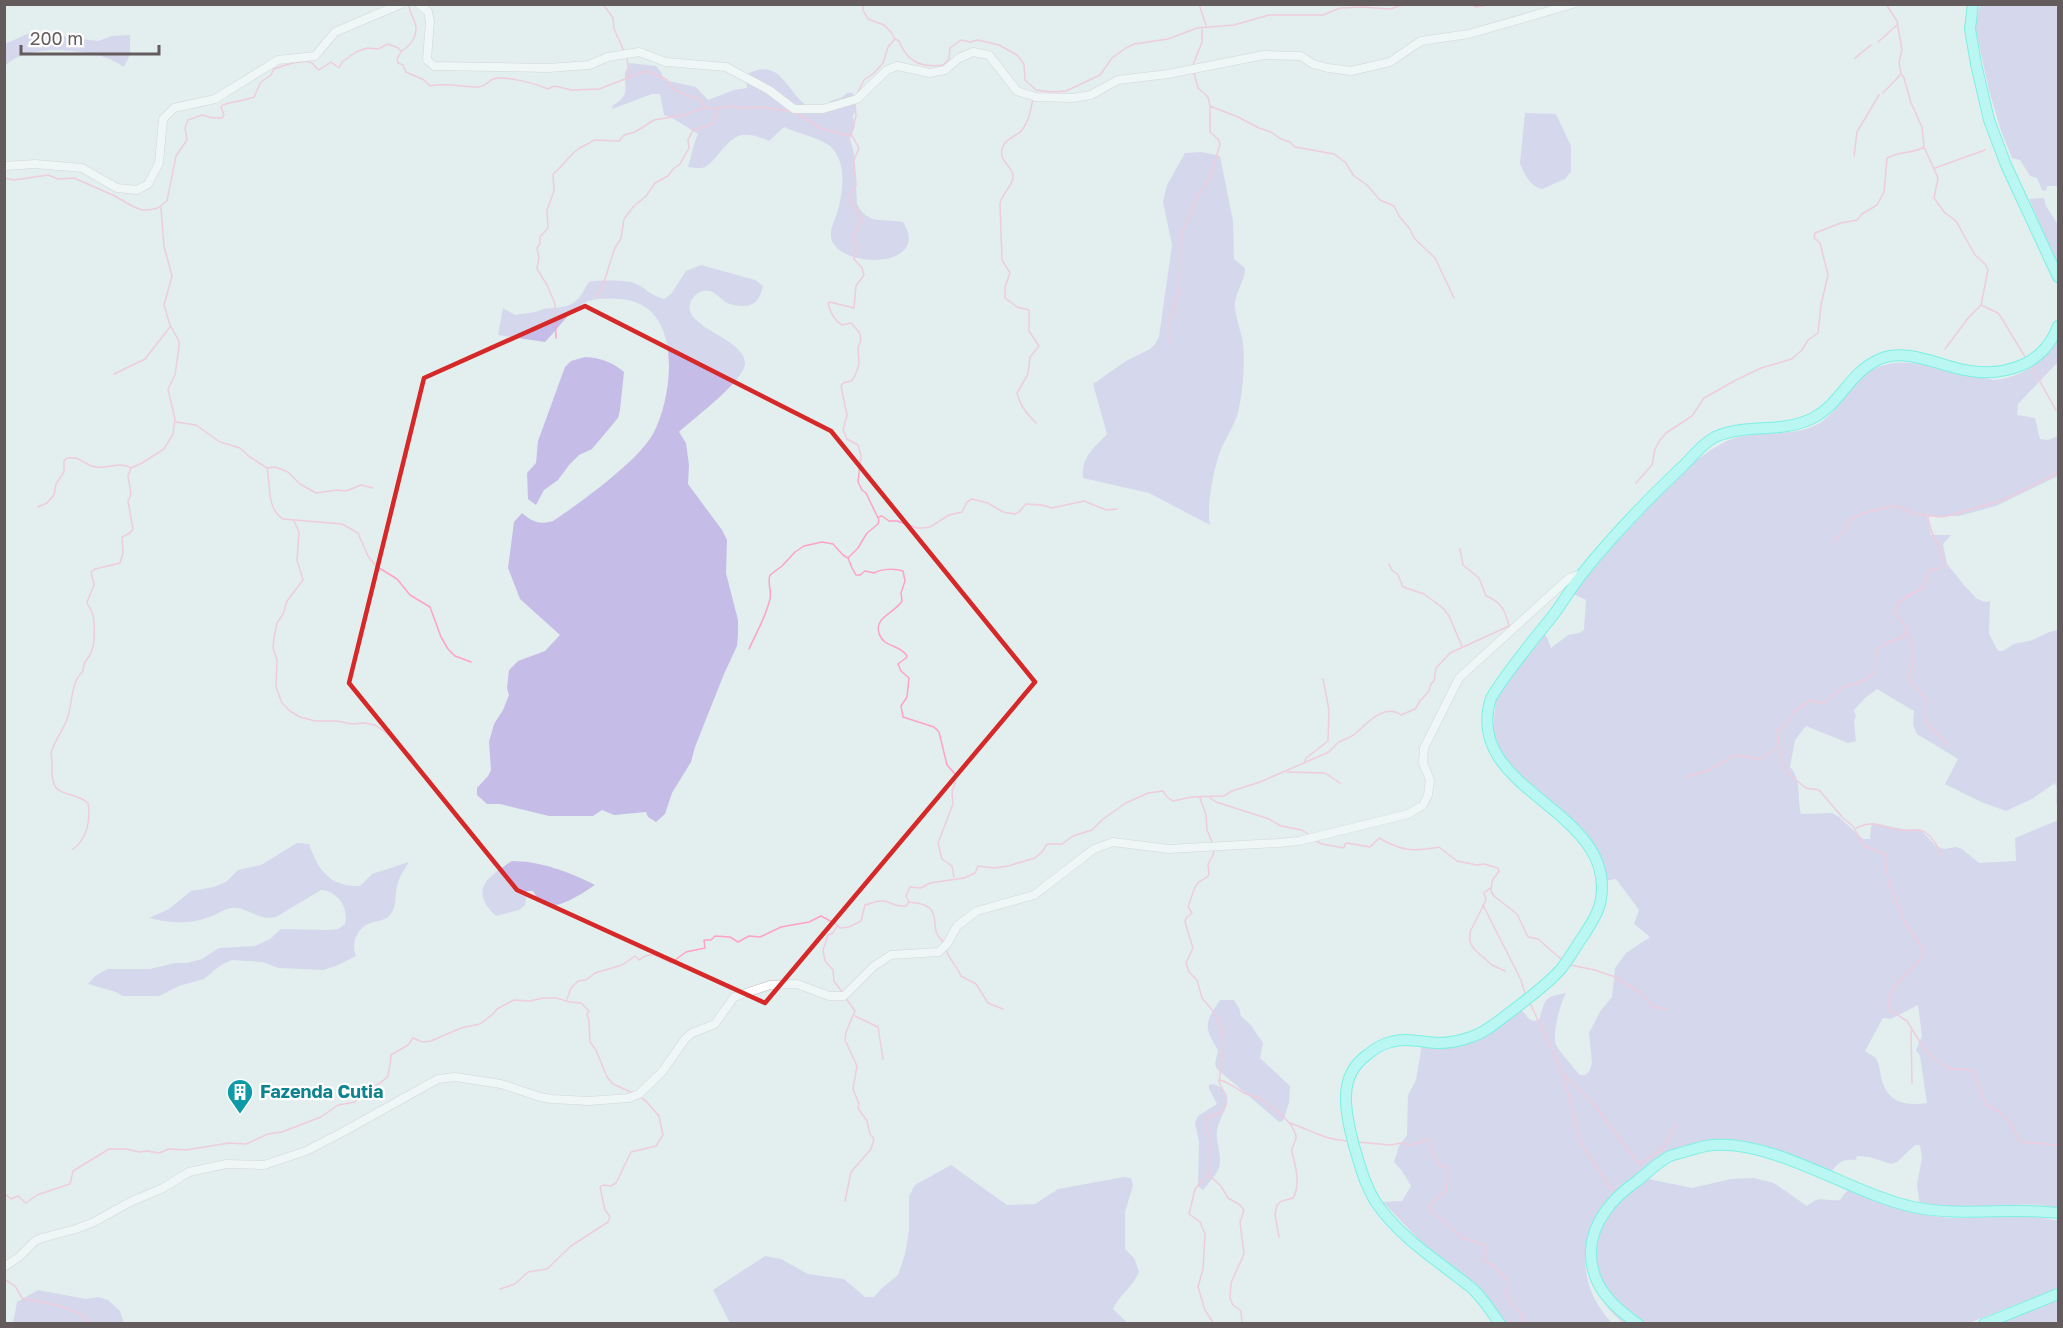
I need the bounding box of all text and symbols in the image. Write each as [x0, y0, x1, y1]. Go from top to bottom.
scale bar [21, 18, 159, 56]
text: 200 m [30, 27, 83, 49]
building icon: Fazenda Cutia [225, 1077, 255, 1115]
place label: Fazenda Cutia [260, 1080, 383, 1102]

